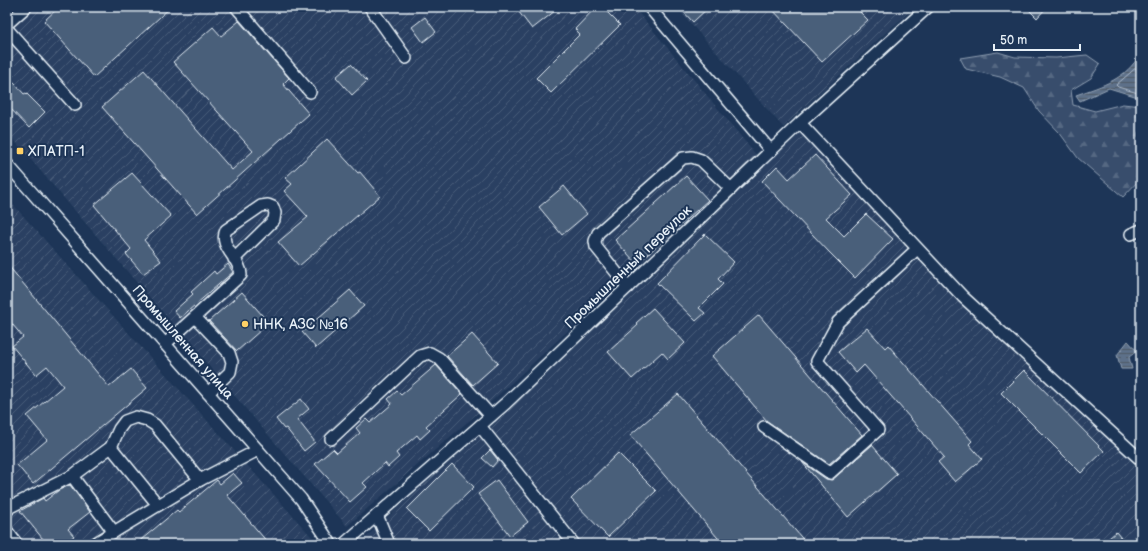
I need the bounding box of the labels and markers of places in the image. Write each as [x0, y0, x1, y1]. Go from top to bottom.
place label: ХПАТП-1 [28, 143, 85, 160]
marker: ХПАТП-1 [15, 146, 25, 156]
place label: ННК, АЗС №16 [253, 316, 349, 333]
marker: ННК, АЗС №16 [240, 319, 250, 329]

